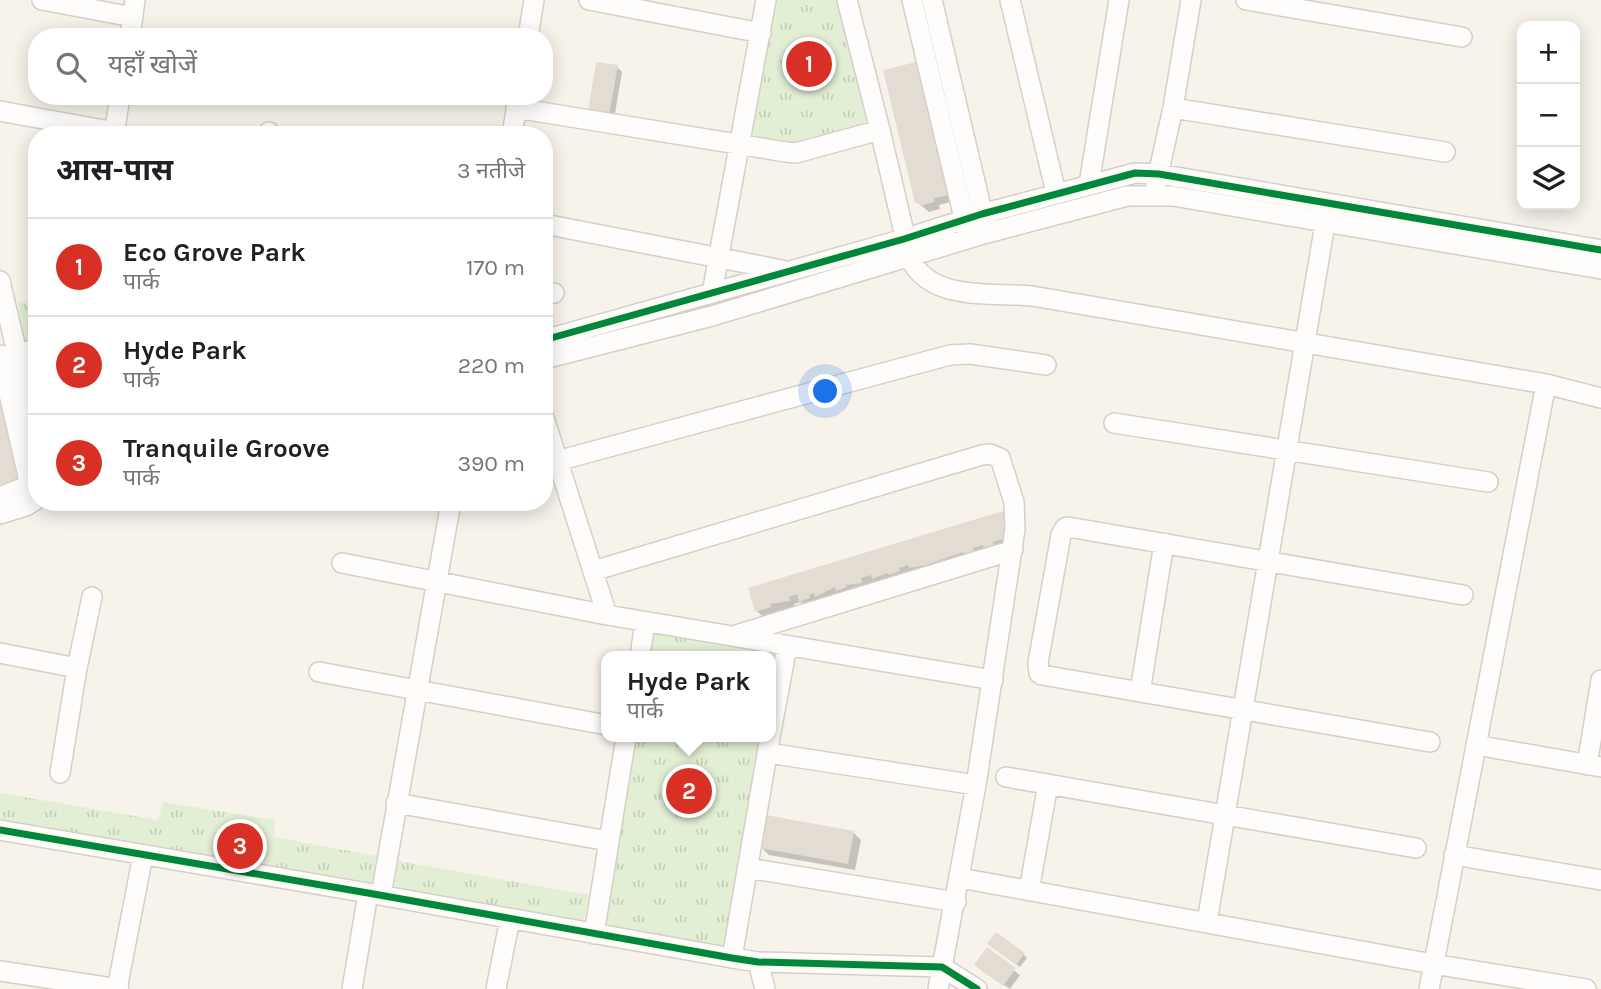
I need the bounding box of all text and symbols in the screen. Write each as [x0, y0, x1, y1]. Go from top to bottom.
map controls [1517, 21, 1580, 210]
button: + [1517, 21, 1580, 84]
search box [28, 28, 553, 105]
pin: 1 [786, 38, 832, 90]
icon: search [52, 48, 90, 86]
text: यहाँ खोजें [108, 49, 197, 80]
button: − [1517, 84, 1580, 147]
button: layers [1517, 147, 1580, 210]
text: आस-पास [56, 152, 173, 188]
text: 3 नतीजे [457, 157, 525, 184]
text: Eco Grove Park [123, 237, 306, 268]
text: 1 [75, 254, 83, 281]
text: 170 m [466, 254, 525, 281]
text: पार्क [123, 268, 160, 295]
text: Hyde Park [123, 335, 247, 366]
text: 2 [72, 352, 86, 379]
text: 220 m [458, 352, 525, 379]
text: पार्क [123, 366, 160, 393]
your location [808, 374, 842, 408]
text: Tranquile Groove [123, 433, 330, 464]
text: 3 [72, 450, 86, 477]
text: 390 m [457, 450, 525, 477]
text: पार्क [123, 464, 160, 491]
popup [601, 651, 776, 742]
text: Hyde Park [627, 666, 750, 697]
text: पार्क [627, 697, 663, 724]
pin: 2 [666, 765, 712, 817]
pin: 3 [217, 820, 263, 872]

